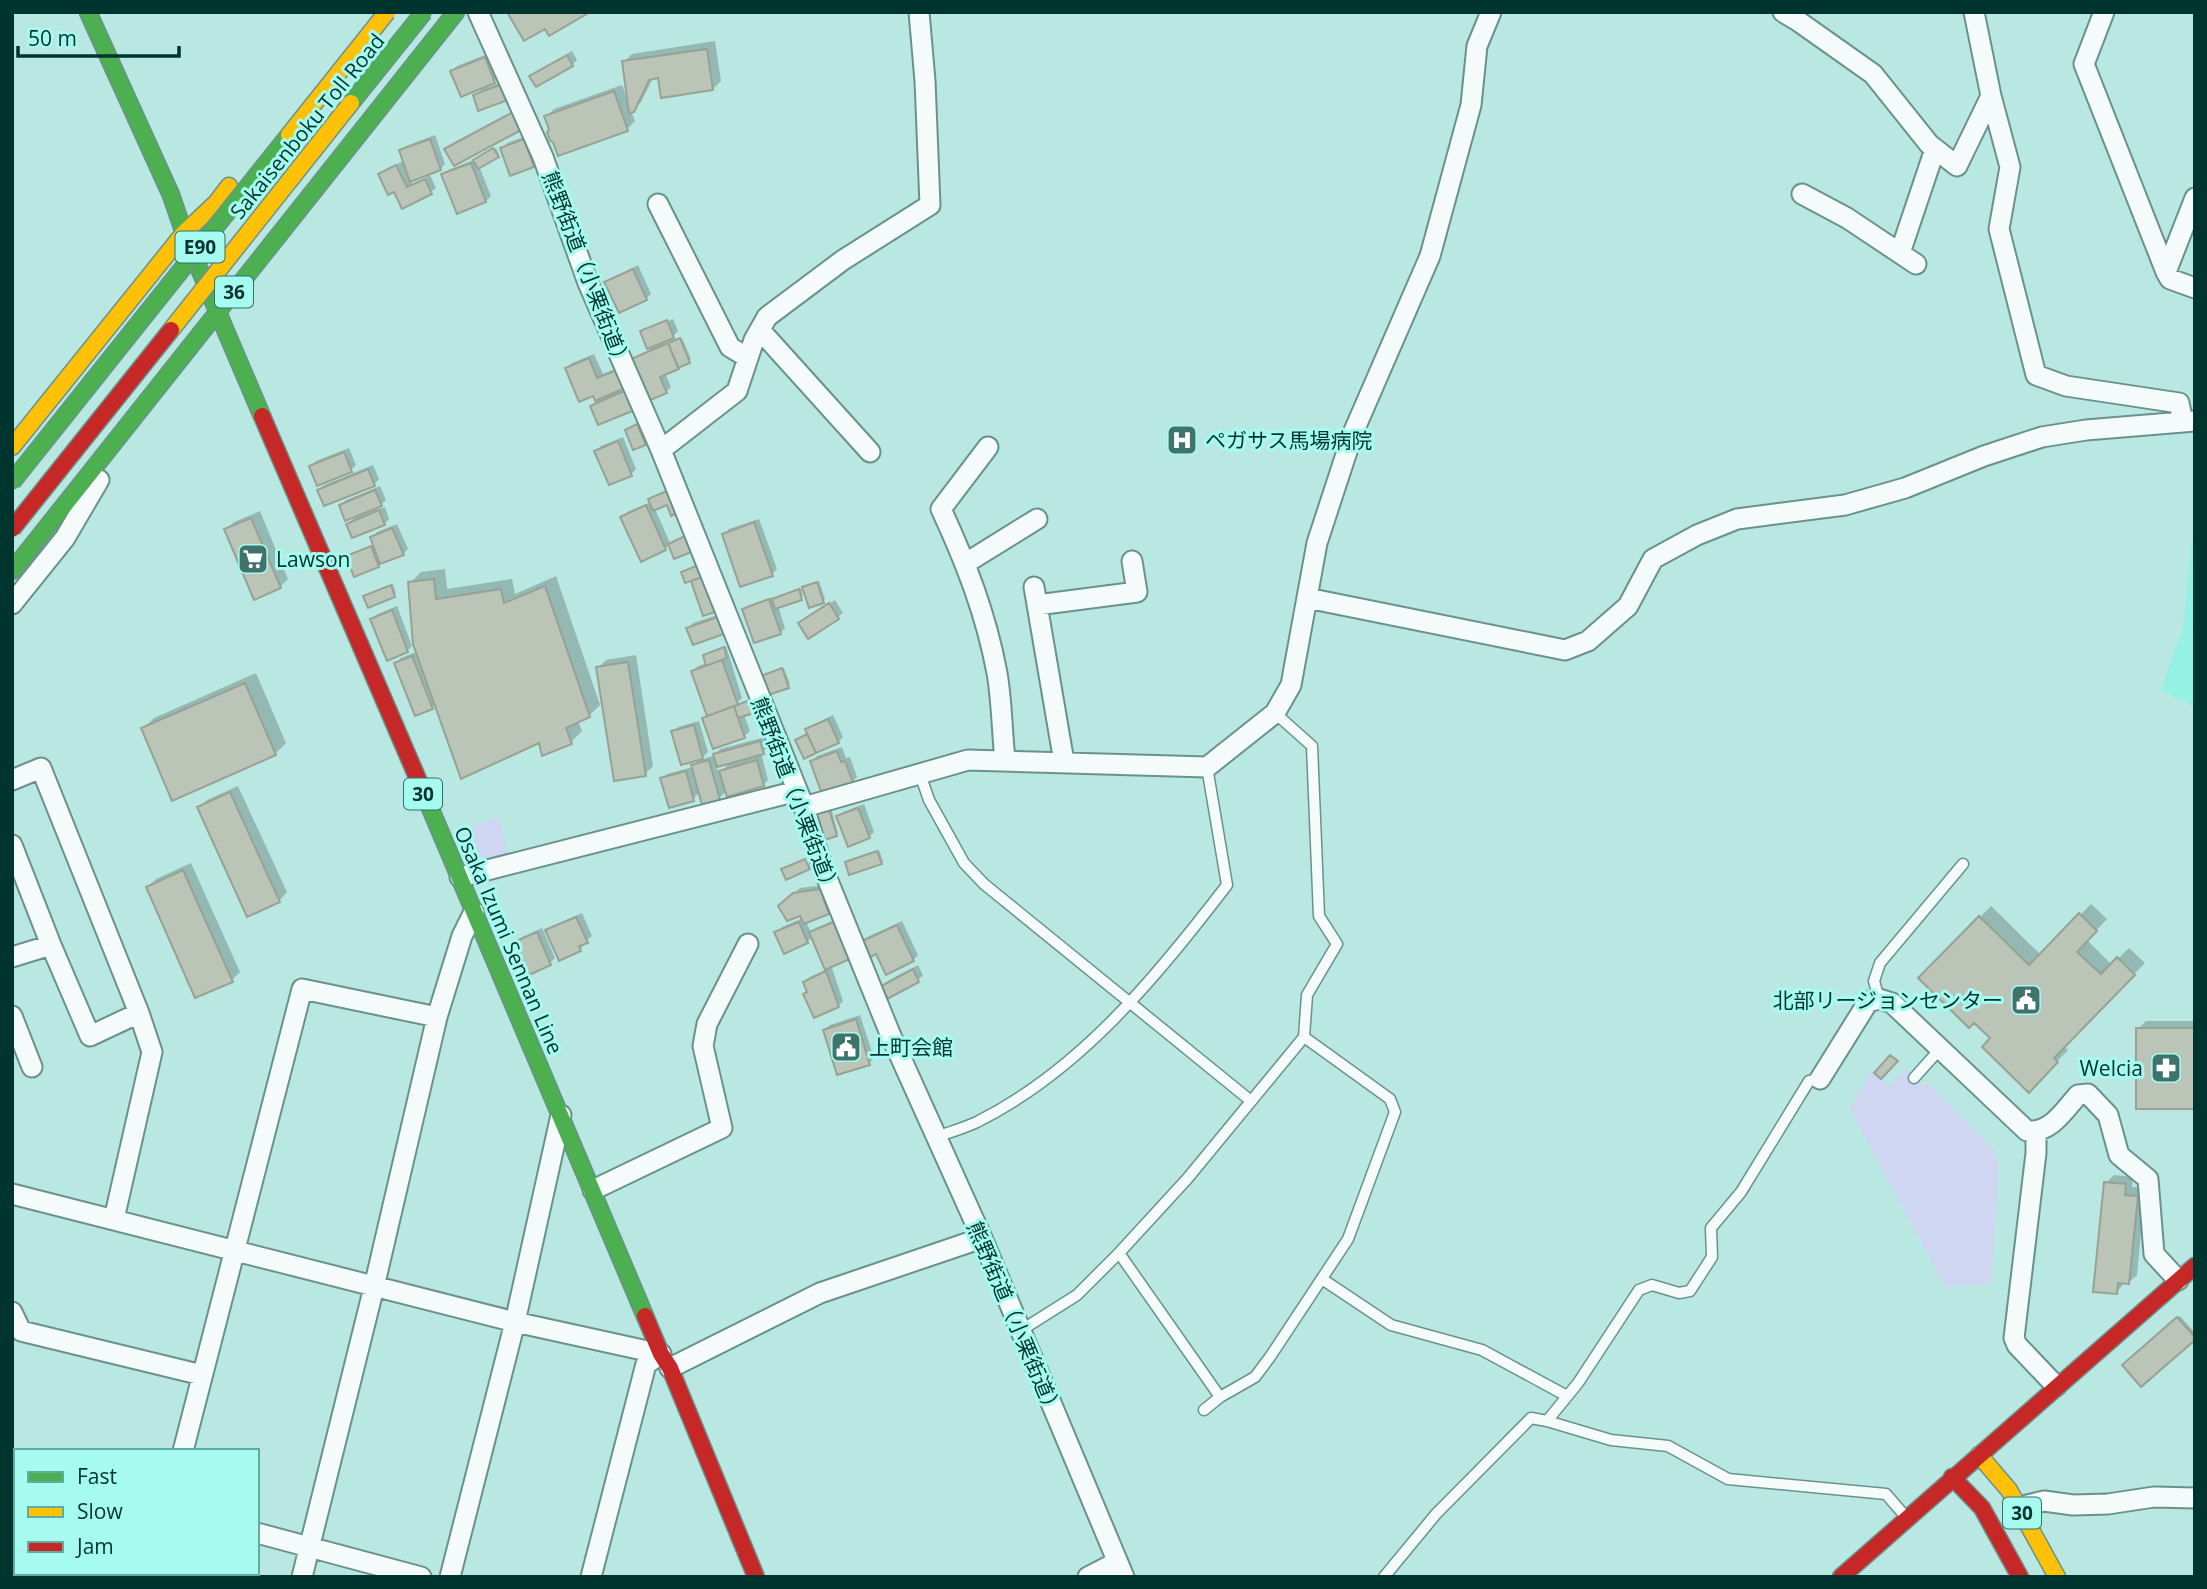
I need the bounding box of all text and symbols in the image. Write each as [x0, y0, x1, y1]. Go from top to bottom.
scale bar [18, 14, 178, 58]
text: 50 m [28, 24, 77, 52]
street label: Sakaisenboku Toll Road [223, 27, 391, 225]
street label: 熊野街道（小栗街道） [536, 167, 638, 373]
road number: E90 [176, 232, 224, 262]
road number: 36 [215, 276, 253, 308]
hospital icon: ペガサス馬場病院 [1165, 423, 1199, 457]
place label: ペガサス馬場病院 [1205, 426, 1373, 454]
supermarket icon: Lawson [236, 542, 270, 576]
place label: Lawson [276, 545, 350, 573]
street label: 熊野街道（小栗街道） [745, 693, 847, 899]
road number: 30 [404, 778, 442, 810]
street label: Osaka Izumi Sennan Line [448, 822, 570, 1058]
public building icon: 北部リージョンセンター [2009, 983, 2043, 1017]
place label: 北部リージョンセンター [1772, 986, 2003, 1014]
public building icon: 上町会館 [829, 1030, 863, 1064]
place label: 上町会館 [869, 1033, 953, 1061]
pharmacy icon: Welcia [2149, 1051, 2183, 1085]
place label: Welcia [2079, 1054, 2143, 1082]
street label: 熊野街道（小栗街道） [961, 1217, 1069, 1421]
legend [14, 1449, 259, 1575]
text: Fast [77, 1462, 117, 1490]
text: Slow [77, 1497, 123, 1525]
road number: 30 [2003, 1498, 2041, 1528]
text: Jam [75, 1532, 114, 1560]

